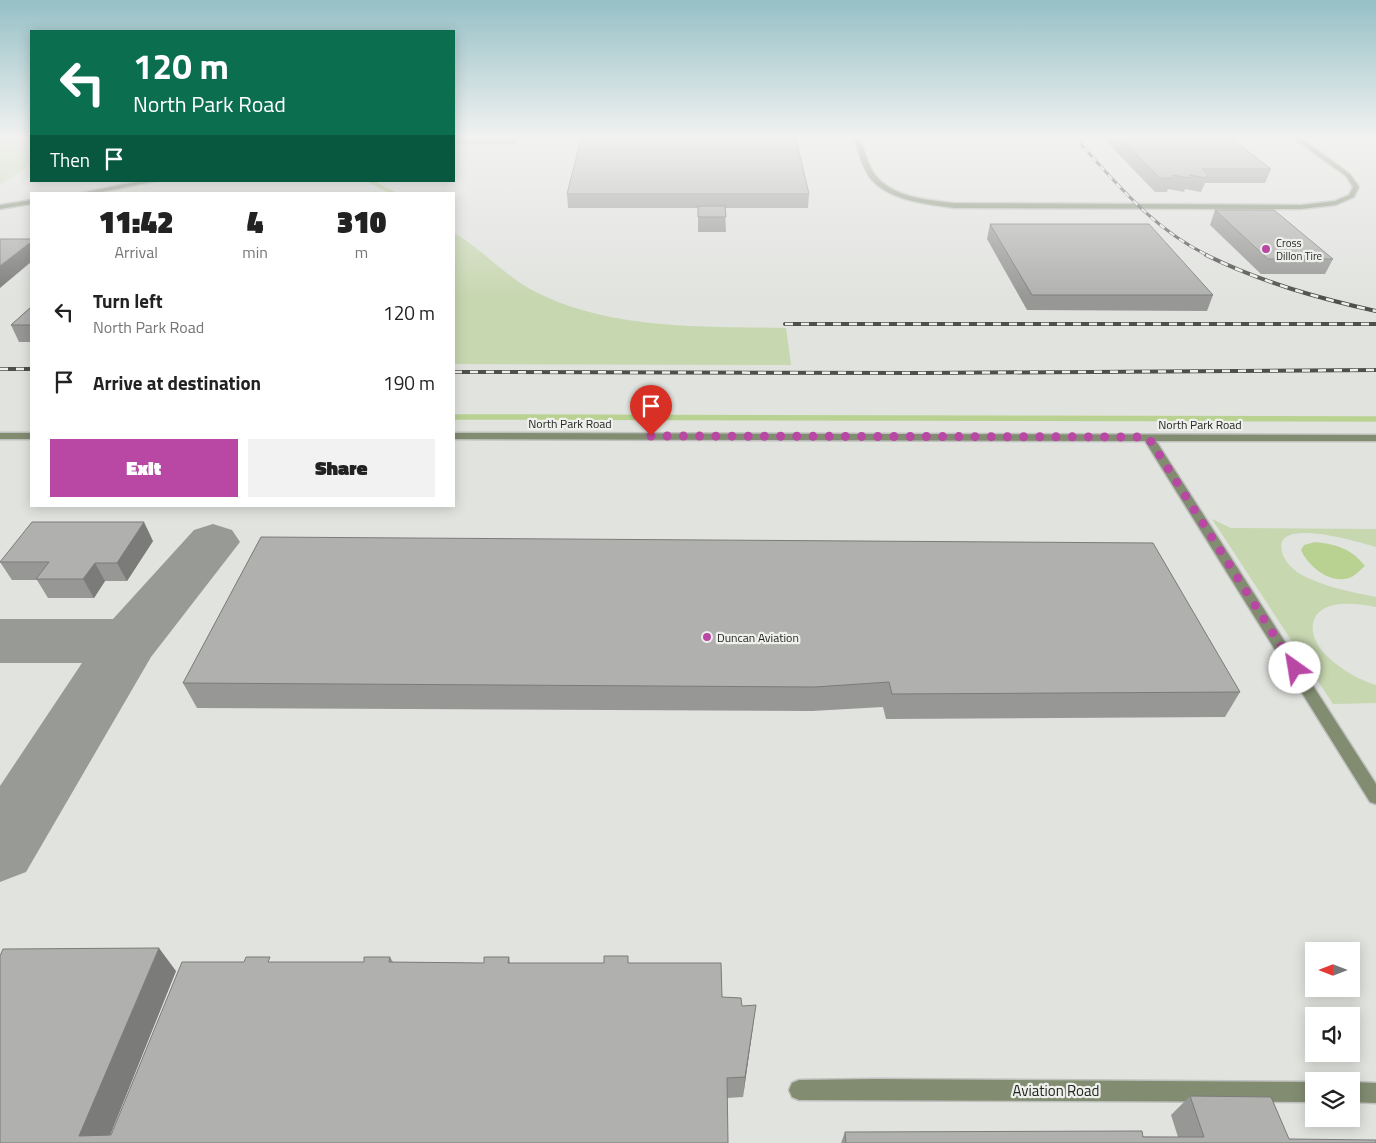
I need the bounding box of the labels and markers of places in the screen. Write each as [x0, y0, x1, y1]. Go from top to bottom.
place label: Cross Dillon Tire [1276, 235, 1323, 264]
marker: Cross Dillon Tire [1260, 243, 1272, 255]
pin [630, 385, 672, 436]
place label: Duncan Aviation [717, 628, 799, 647]
marker: Duncan Aviation [701, 631, 713, 643]

